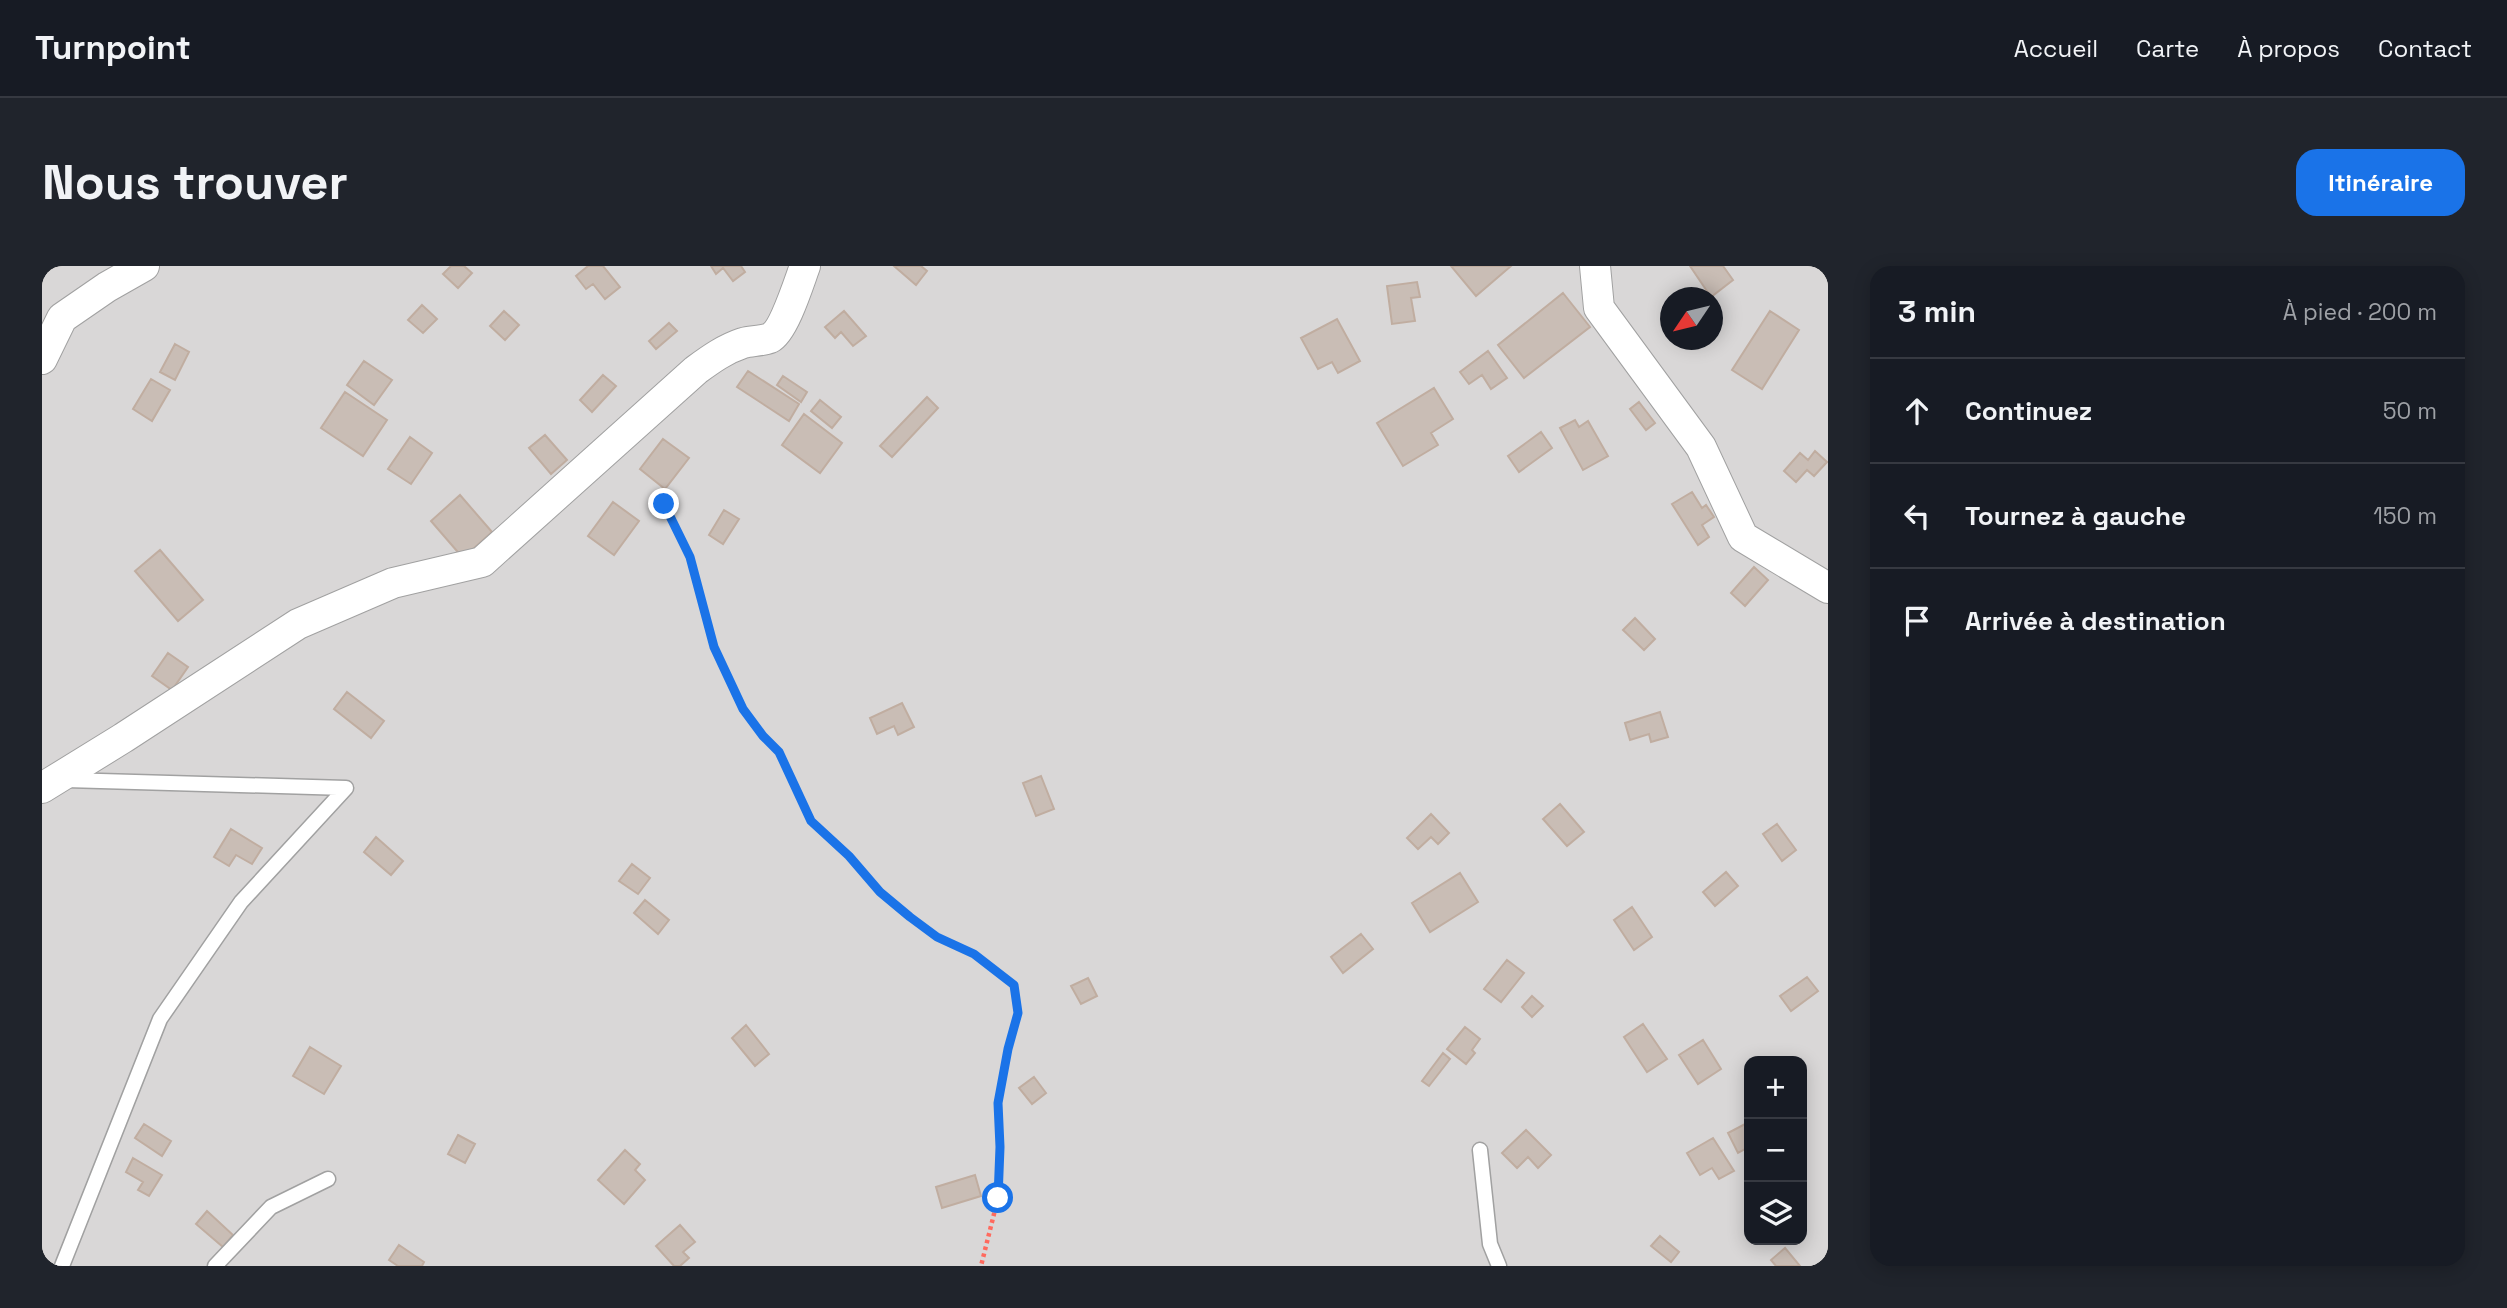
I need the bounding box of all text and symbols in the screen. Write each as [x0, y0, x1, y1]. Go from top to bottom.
text: Turnpoint [35, 27, 191, 69]
text: Accueil [2014, 33, 2098, 64]
text: Carte [2136, 33, 2199, 64]
text: À propos [2237, 33, 2340, 64]
text: Contact [2378, 33, 2472, 64]
button: Itinéraire [2296, 149, 2465, 216]
text: Nous trouver [42, 151, 348, 213]
north arrow [1660, 287, 1723, 350]
text: 3 min [1898, 292, 1976, 331]
text: À pied · 200 m [2283, 297, 2437, 327]
icon: ahead [1898, 392, 1936, 430]
text: Continuez [1965, 394, 2092, 428]
text: 50 m [2383, 396, 2437, 426]
route end [648, 488, 679, 519]
icon: left [1898, 497, 1936, 535]
text: Tournez à gauche [1965, 499, 2186, 533]
text: 150 m [2373, 501, 2437, 531]
icon: arrive [1898, 602, 1936, 640]
text: Arrivée à destination [1965, 604, 2226, 638]
map controls [1744, 1056, 1807, 1245]
button: + [1744, 1056, 1807, 1119]
button: − [1744, 1119, 1807, 1182]
route start [982, 1182, 1013, 1213]
button: layers [1744, 1182, 1807, 1245]

